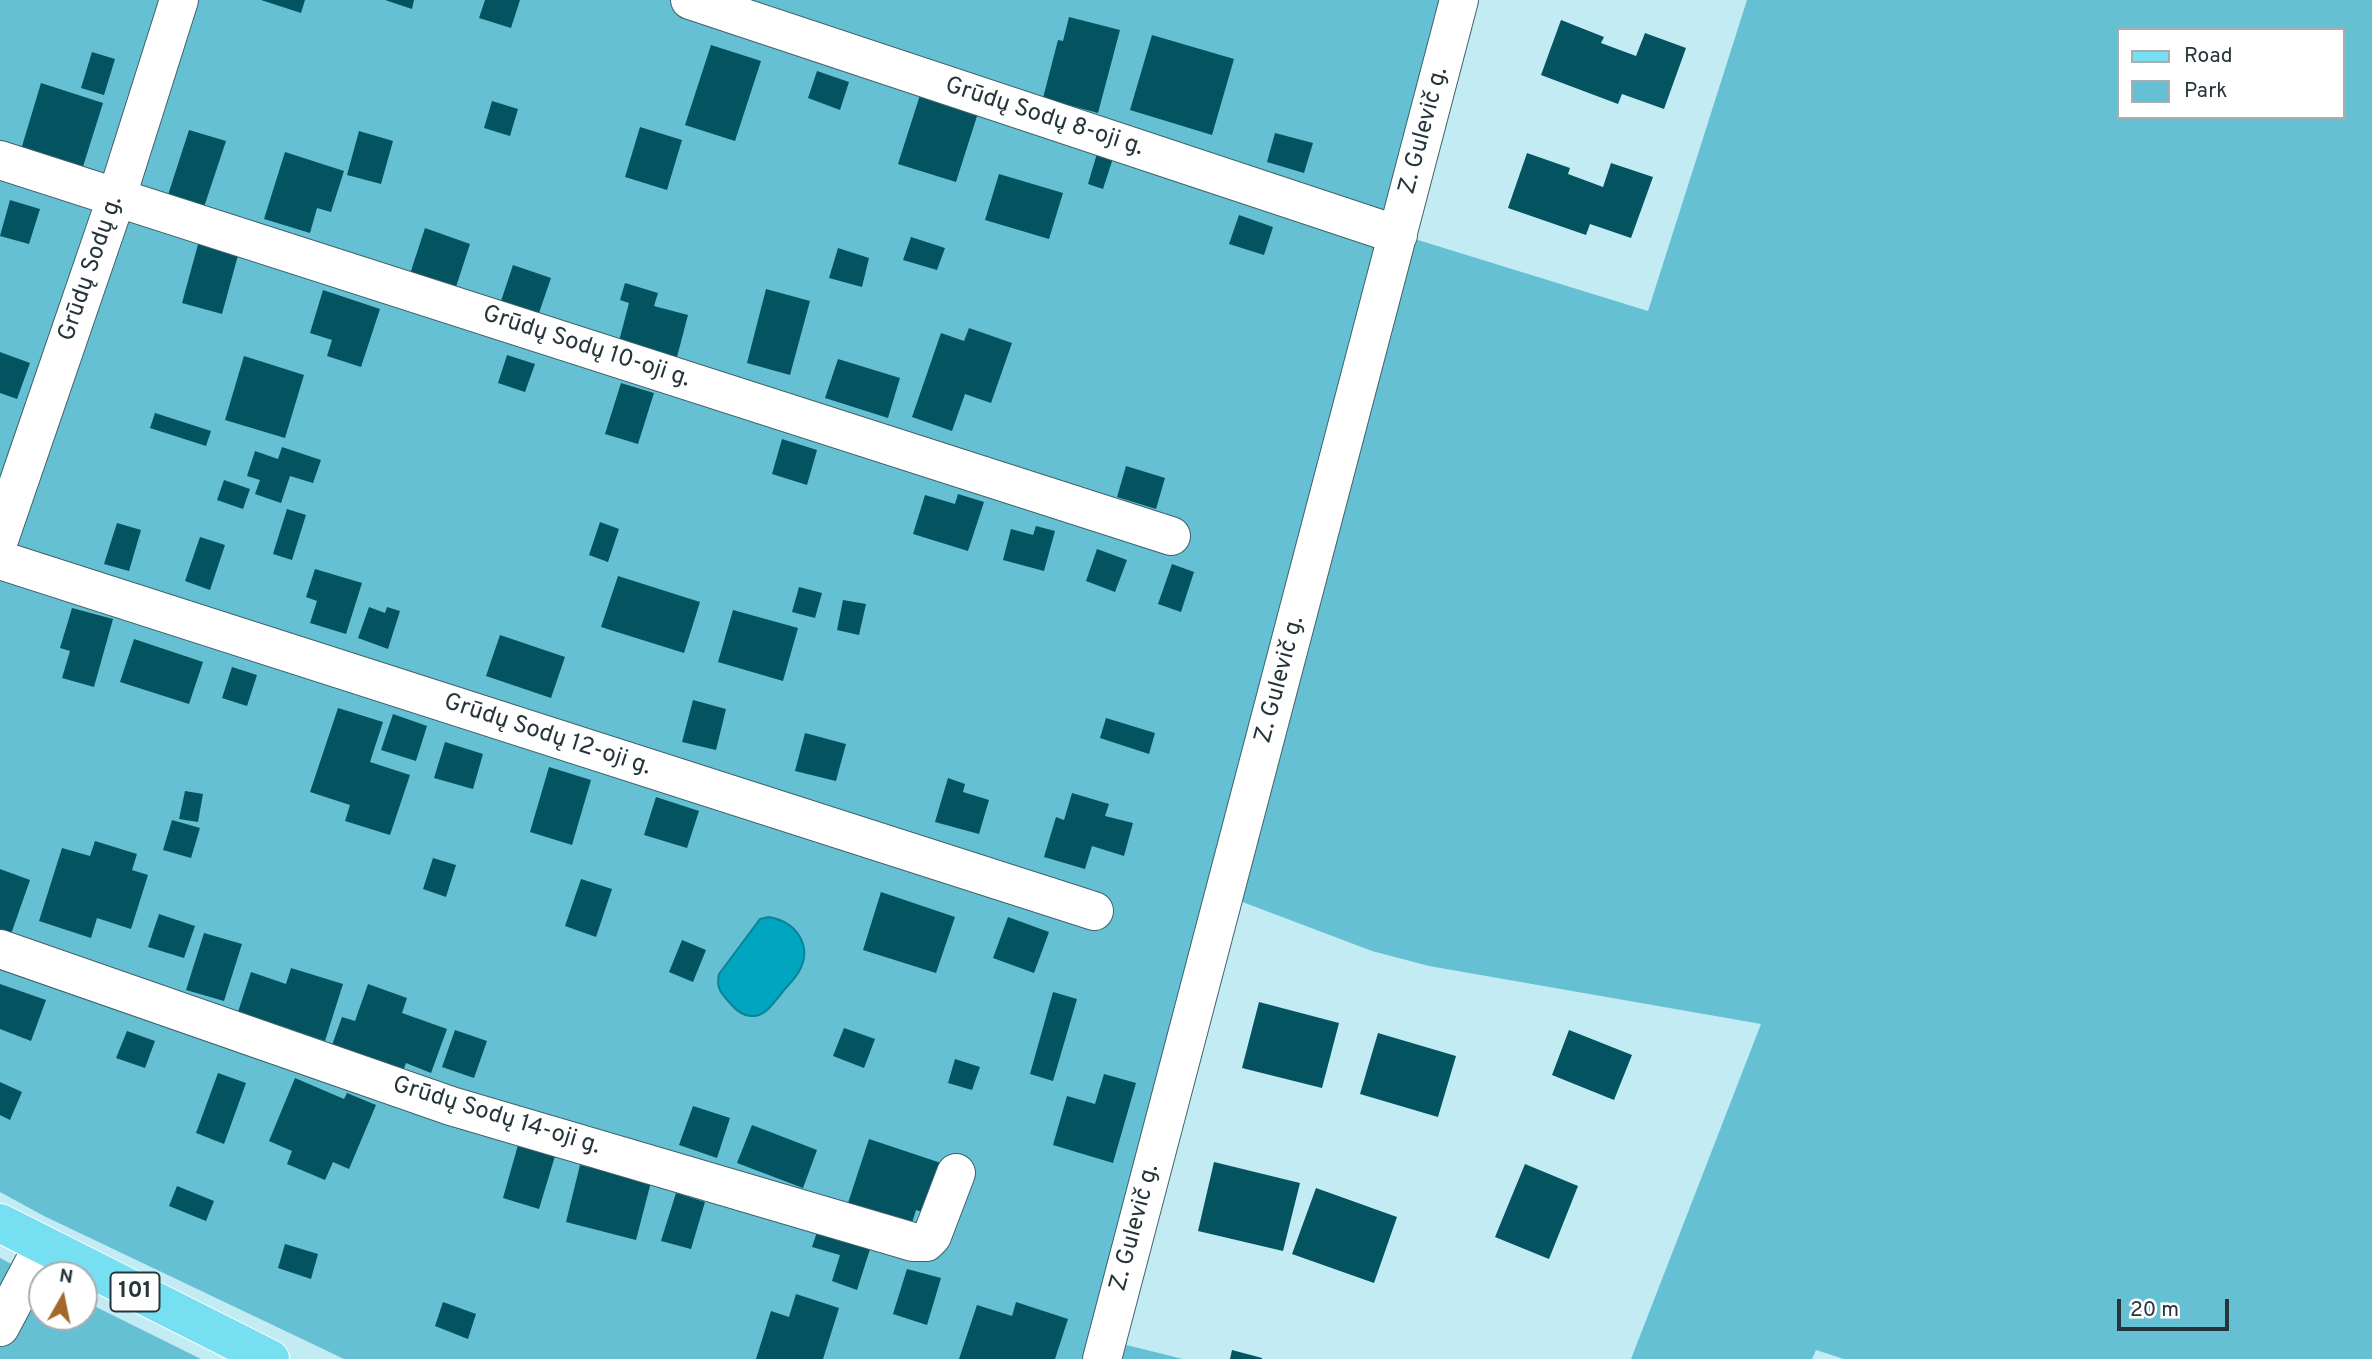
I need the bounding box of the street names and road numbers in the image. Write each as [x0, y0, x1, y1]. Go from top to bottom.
street label: Z. Gulevič g. [1394, 64, 1456, 198]
street label: Grūdų Sodų 8-oji g. [941, 72, 1147, 164]
street label: Grūdų Sodų g. [54, 193, 130, 345]
street label: Grūdų Sodų 10-oji g. [478, 301, 694, 395]
street label: Z. Gulevič g. [1250, 613, 1312, 747]
street label: Grūdų Sodų 12-oji g. [440, 689, 654, 783]
street label: Grūdų Sodų 14-oji g. [389, 1072, 603, 1162]
street label: Z. Gulevič g. [1105, 1161, 1167, 1295]
road number: 101 [110, 1273, 160, 1312]

